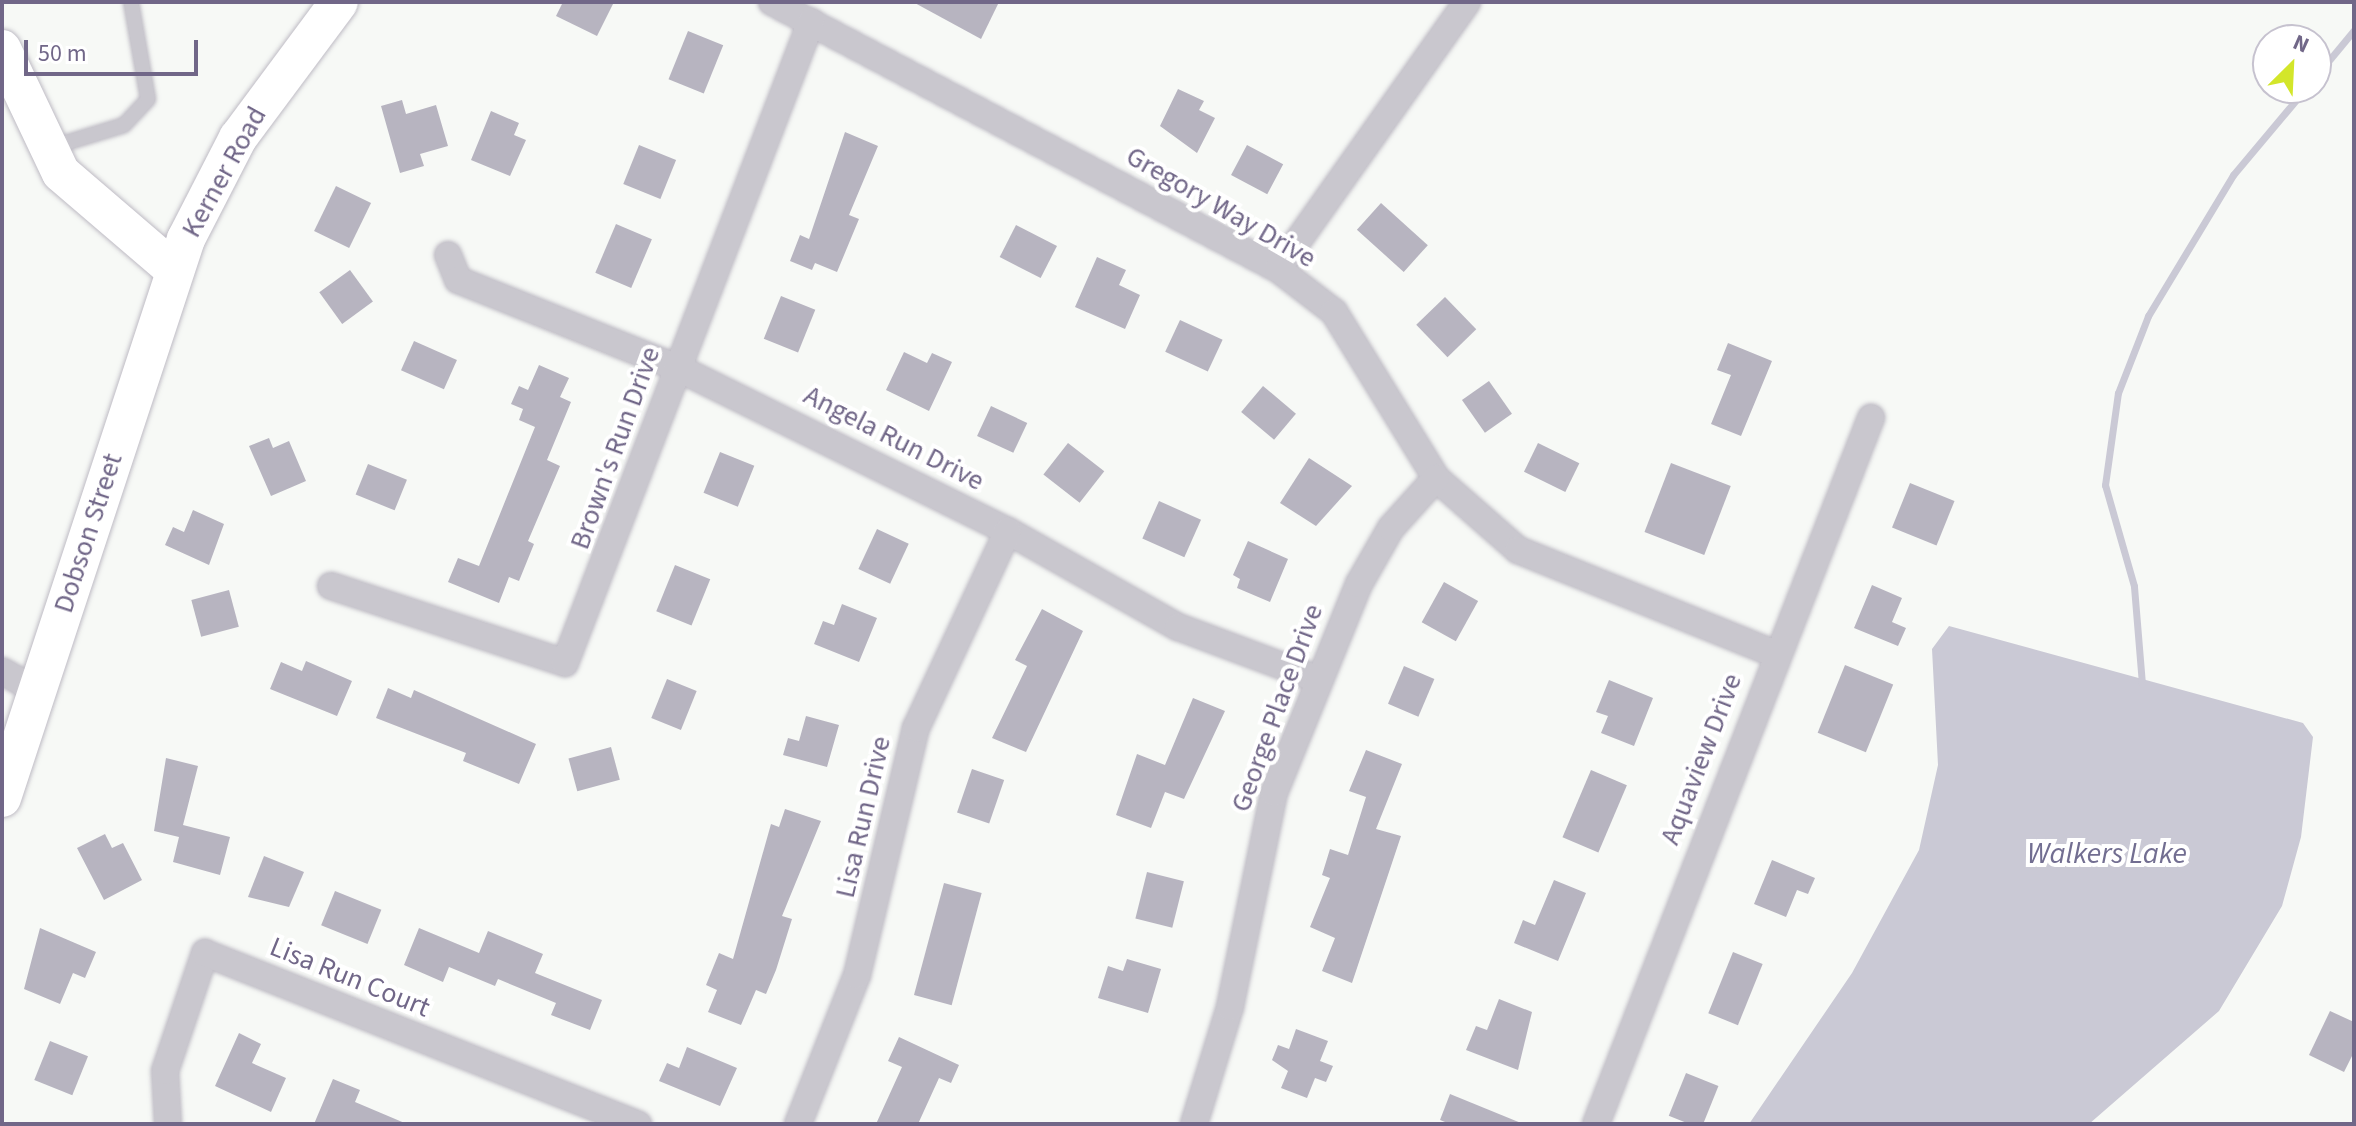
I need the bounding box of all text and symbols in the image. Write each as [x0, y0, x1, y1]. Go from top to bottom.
scale bar [28, 24, 202, 74]
north arrow [2252, 24, 2332, 104]
text: N [2288, 26, 2314, 61]
text: 50 m [38, 36, 87, 71]
street label: Kerner Road [174, 101, 274, 243]
street label: Gregory Way Drive [1120, 139, 1322, 275]
street label: Brown's Run Drive [563, 342, 667, 554]
street label: Angela Run Drive [798, 378, 990, 498]
street label: Dobson Street [46, 449, 130, 617]
street label: George Place Drive [1224, 600, 1330, 816]
street label: Aquaview Drive [1653, 669, 1749, 849]
street label: Lisa Run Drive [828, 733, 898, 901]
water label: Walkers Lake [2027, 836, 2187, 872]
street label: Lisa Run Court [265, 930, 435, 1024]

